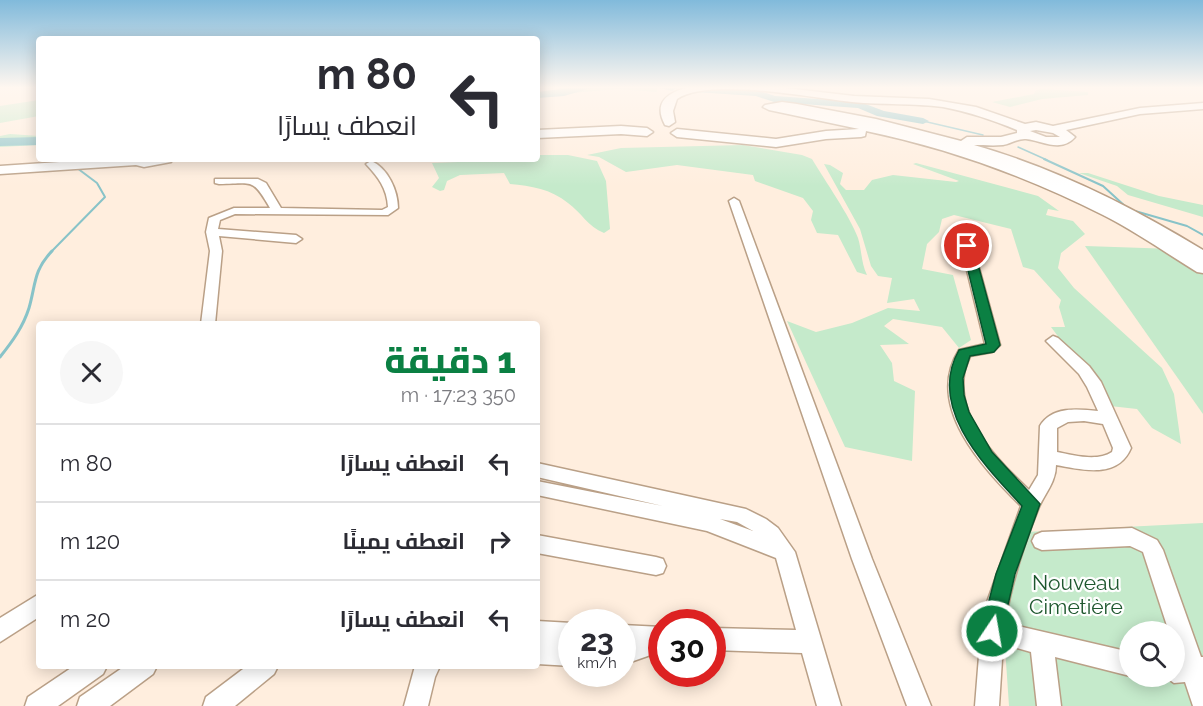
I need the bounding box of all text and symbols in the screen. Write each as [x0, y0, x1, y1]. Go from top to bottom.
text: 80 m [317, 50, 417, 99]
icon: left [438, 60, 516, 138]
text: انعطف يسارًا [277, 110, 417, 141]
pin [941, 220, 992, 271]
icon: arrive [950, 229, 983, 262]
text: 1 دقيقة [384, 339, 516, 381]
button: close [60, 341, 123, 404]
text: 350 m · 17:23 [401, 383, 516, 407]
icon: left [483, 447, 516, 480]
text: 80 m [60, 450, 112, 476]
text: انعطف يسارًا [340, 450, 465, 476]
icon: right [483, 525, 516, 558]
text: 120 m [60, 528, 120, 554]
text: انعطف يمينًا [342, 528, 465, 554]
park label: Nouveau Cimetière [1029, 570, 1123, 619]
position arrow [960, 599, 1024, 663]
icon: left [483, 603, 516, 636]
text: 20 m [60, 606, 111, 632]
text: انعطف يسارًا [340, 606, 465, 632]
speed limit sign: 30 [648, 609, 726, 687]
map controls [1119, 621, 1185, 687]
button: search [1119, 621, 1185, 687]
text: 23 [580, 623, 614, 658]
text: km/h [577, 654, 617, 672]

